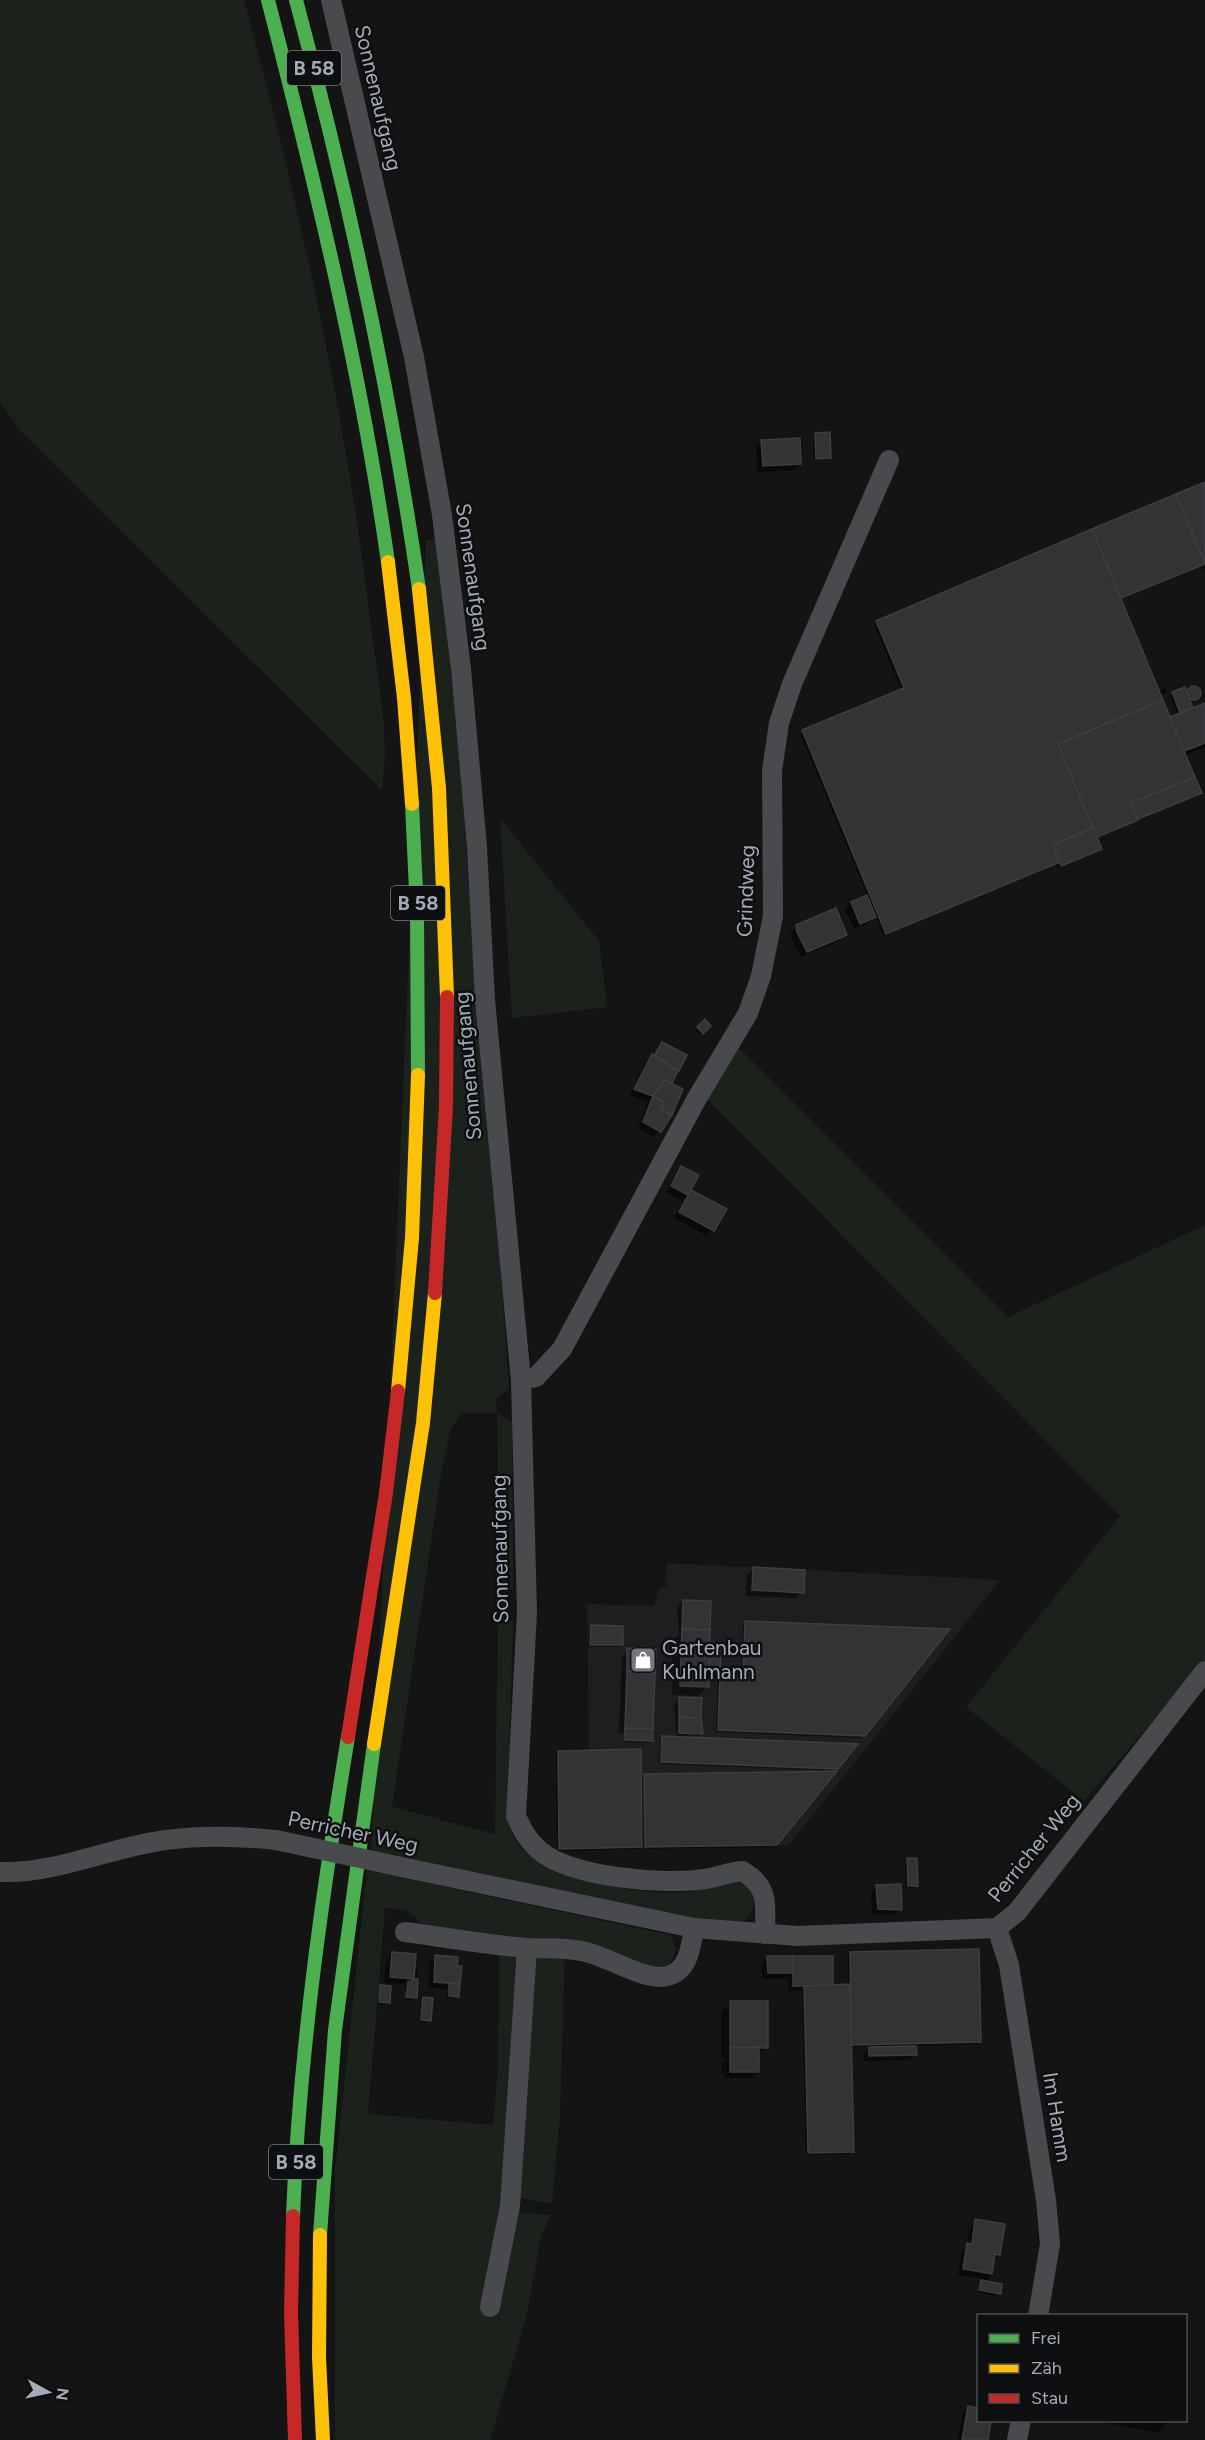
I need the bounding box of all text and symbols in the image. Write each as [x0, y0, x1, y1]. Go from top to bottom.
street label: Sonnenaufgang [350, 23, 407, 173]
road number: B 58 [287, 51, 341, 85]
street label: Sonnenaufgang [451, 501, 496, 652]
street label: Grindweg [731, 845, 760, 937]
road number: B 58 [391, 886, 445, 920]
street label: Sonnenaufgang [449, 991, 486, 1141]
street label: Sonnenaufgang [486, 1474, 513, 1624]
place label: Gartenbau Kuhlmann [662, 1635, 762, 1684]
shop icon: Gartenbau Kuhlmann [628, 1645, 658, 1675]
street label: Perricher Weg [982, 1788, 1085, 1907]
street label: Perricher Weg [286, 1806, 420, 1858]
street label: Im Hamm [1038, 2070, 1077, 2164]
road number: B 58 [269, 2145, 323, 2179]
legend [977, 2314, 1187, 2422]
text: Frei [1031, 2327, 1061, 2349]
text: Zäh [1031, 2357, 1062, 2379]
north arrow [18, 2362, 78, 2422]
text: N [52, 2387, 73, 2401]
text: Stau [1031, 2387, 1068, 2409]

